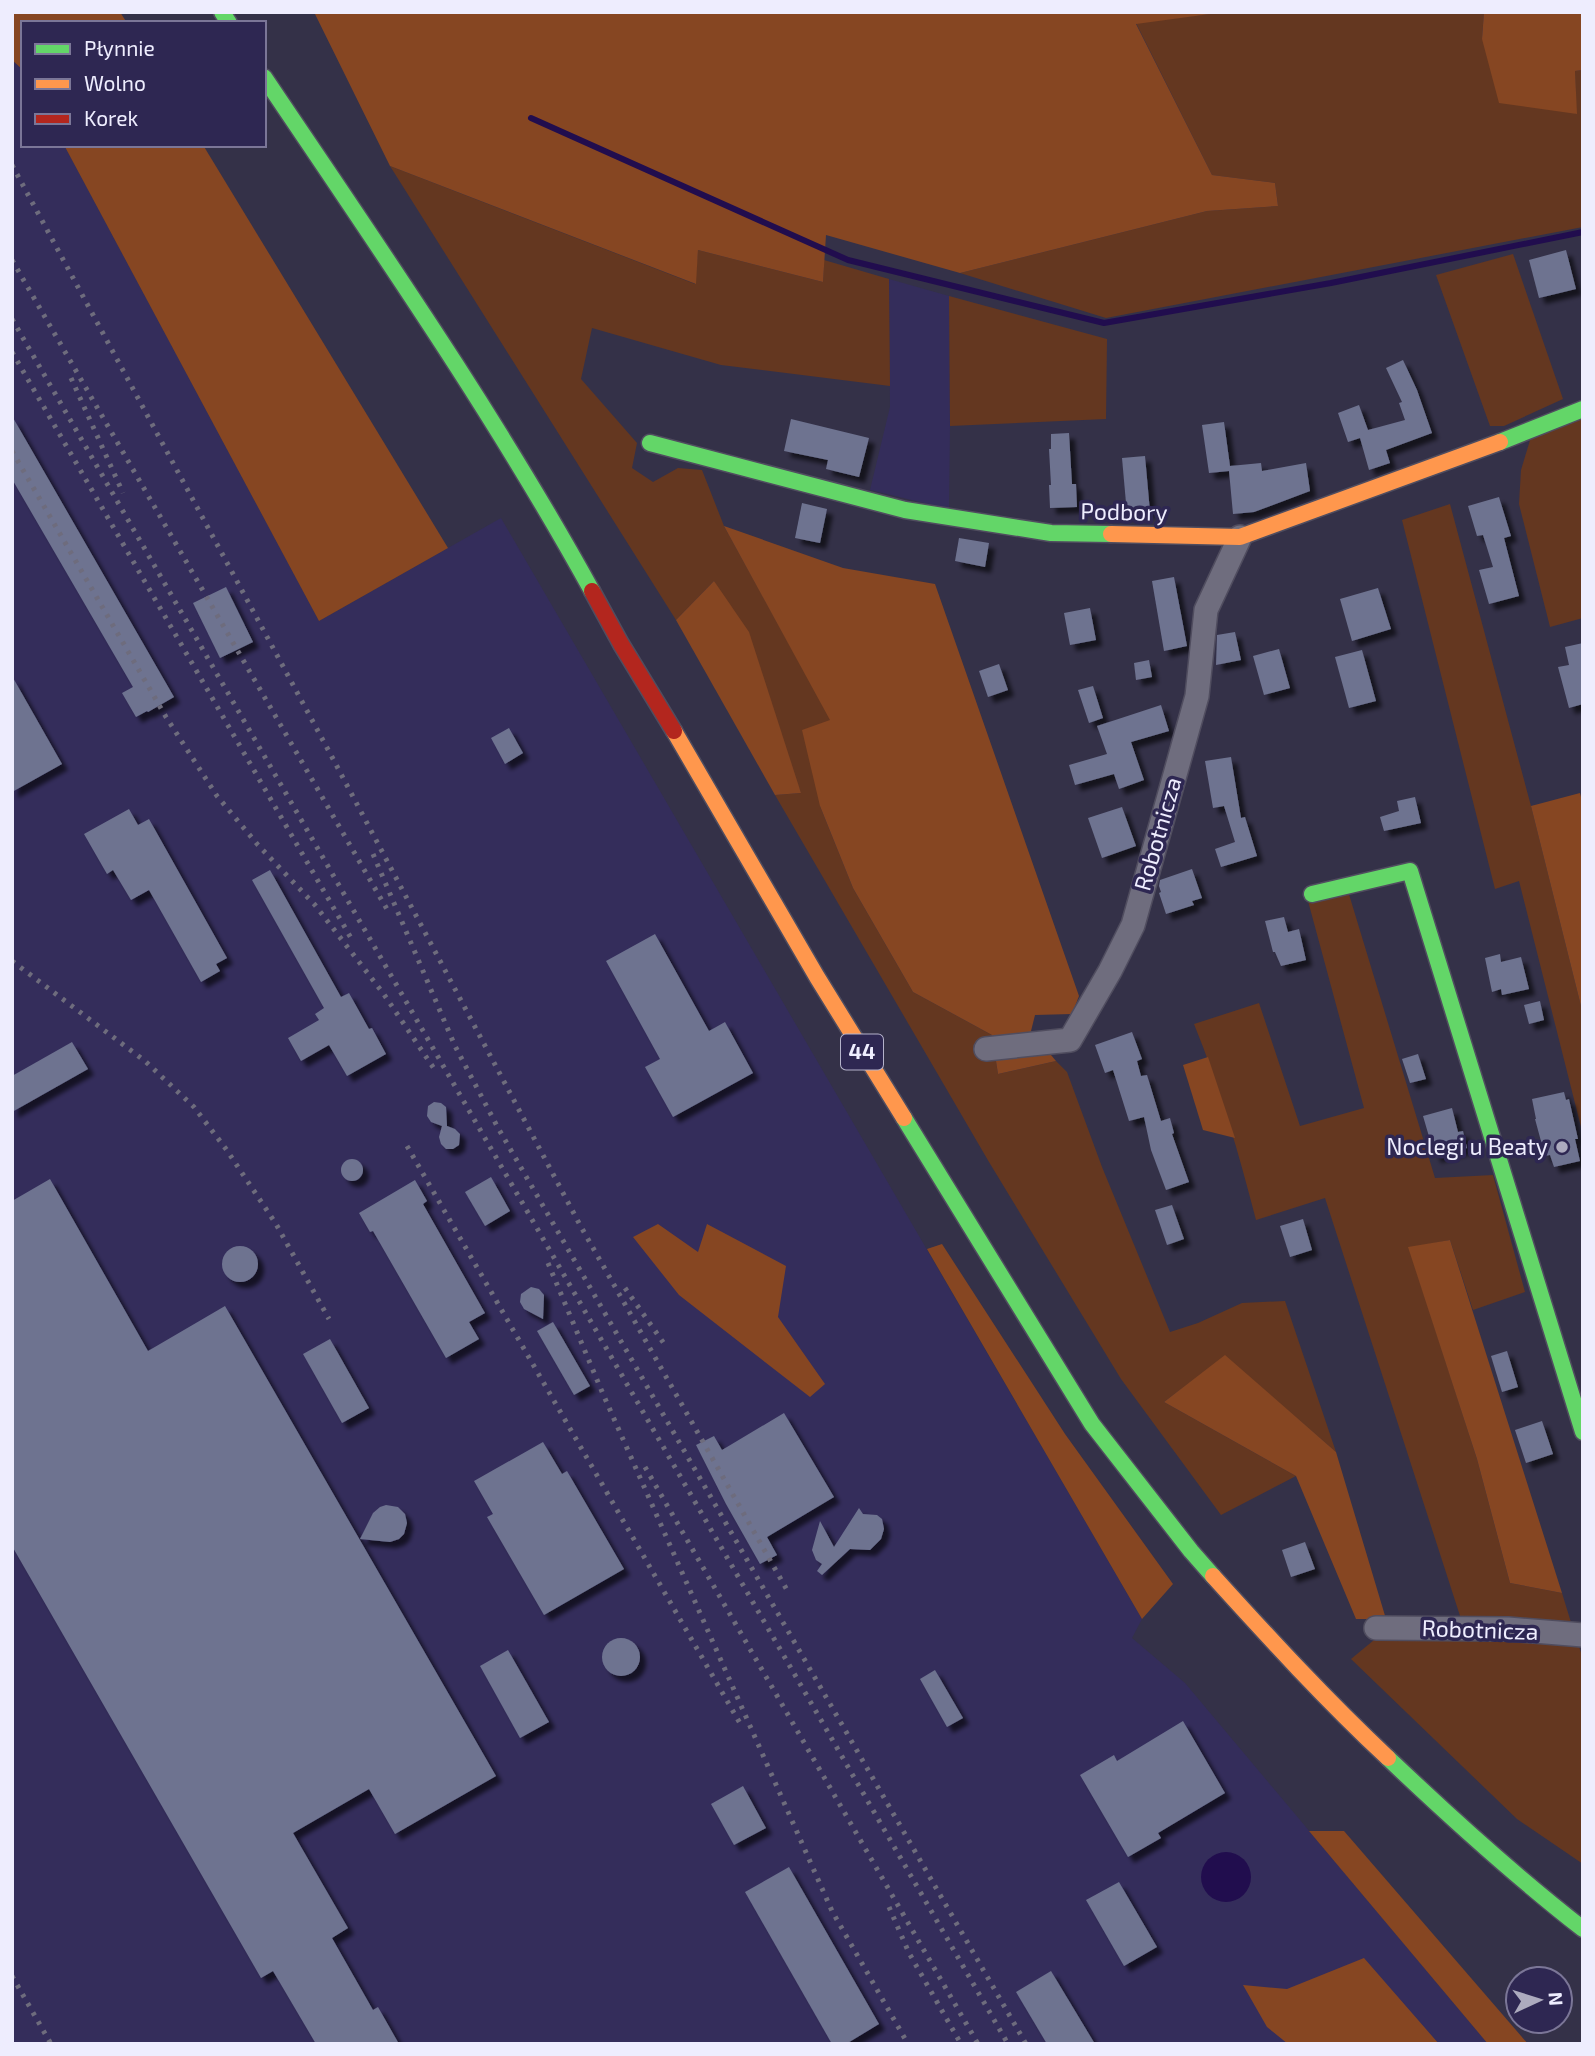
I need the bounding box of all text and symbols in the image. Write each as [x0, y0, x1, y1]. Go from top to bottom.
legend [21, 21, 266, 147]
text: Płynnie [84, 35, 155, 60]
text: Wolno [84, 70, 146, 95]
text: Korek [84, 105, 138, 130]
street label: Podbory [1080, 496, 1168, 526]
street label: Robotnicza [1127, 774, 1187, 894]
road number: 44 [841, 1034, 883, 1070]
place label: Noclegi u Beaty [1386, 1132, 1548, 1160]
marker: Noclegi u Beaty [1554, 1139, 1570, 1155]
street label: Robotnicza [1421, 1613, 1539, 1645]
north arrow [1504, 1965, 1574, 2035]
text: N [1545, 1991, 1568, 2006]

